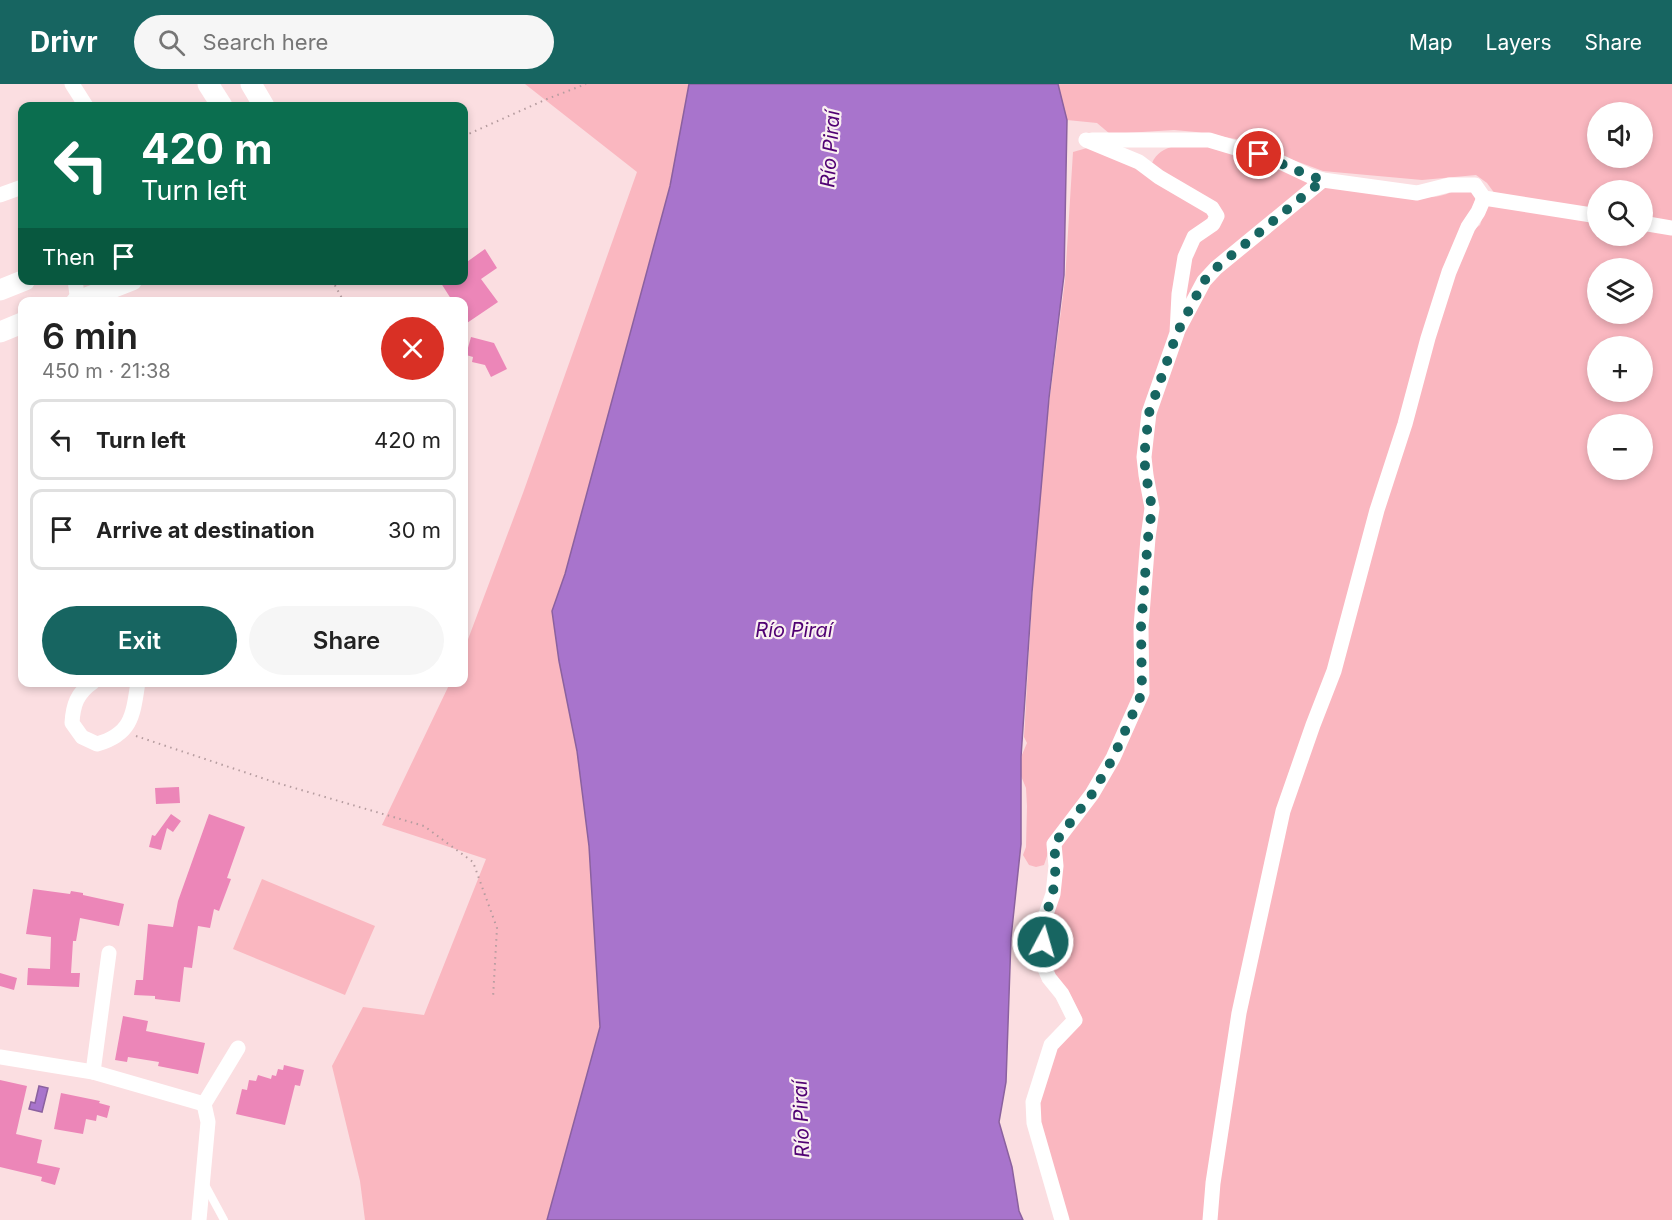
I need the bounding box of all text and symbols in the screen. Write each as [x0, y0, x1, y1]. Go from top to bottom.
search box [134, 15, 554, 69]
text: Drivr [30, 25, 98, 59]
icon: search [155, 26, 188, 59]
text: Search here [203, 29, 328, 55]
text: Map [1409, 30, 1453, 55]
text: Layers [1486, 30, 1552, 55]
text: Share [1585, 30, 1642, 55]
map controls [1587, 102, 1653, 480]
button: sound [1587, 102, 1653, 168]
water label: Río Piraí [815, 107, 845, 188]
text: 420 m [141, 123, 272, 174]
icon: left [42, 126, 120, 204]
pin [1233, 128, 1284, 179]
icon: arrive [1242, 137, 1275, 170]
text: Turn left [141, 174, 247, 207]
button: search [1587, 180, 1653, 246]
icon: arrive [107, 240, 140, 273]
text: Then [42, 244, 95, 270]
button: layers [1587, 258, 1653, 324]
text: 6 min [42, 314, 138, 358]
button: close [381, 317, 444, 380]
button: + [1587, 336, 1653, 402]
text: 450 m · 21:38 [42, 359, 171, 383]
button: − [1587, 414, 1653, 480]
icon: left [45, 423, 78, 456]
text: Turn left [96, 427, 186, 453]
text: 420 m [374, 427, 441, 453]
icon: arrive [45, 513, 78, 546]
text: Arrive at destination [96, 517, 315, 543]
text: 30 m [388, 517, 441, 543]
button: Exit [42, 606, 237, 675]
button: Share [249, 606, 444, 675]
water label: Río Piraí [755, 618, 835, 642]
position arrow [1011, 910, 1075, 974]
water label: Río Piraí [788, 1078, 814, 1158]

